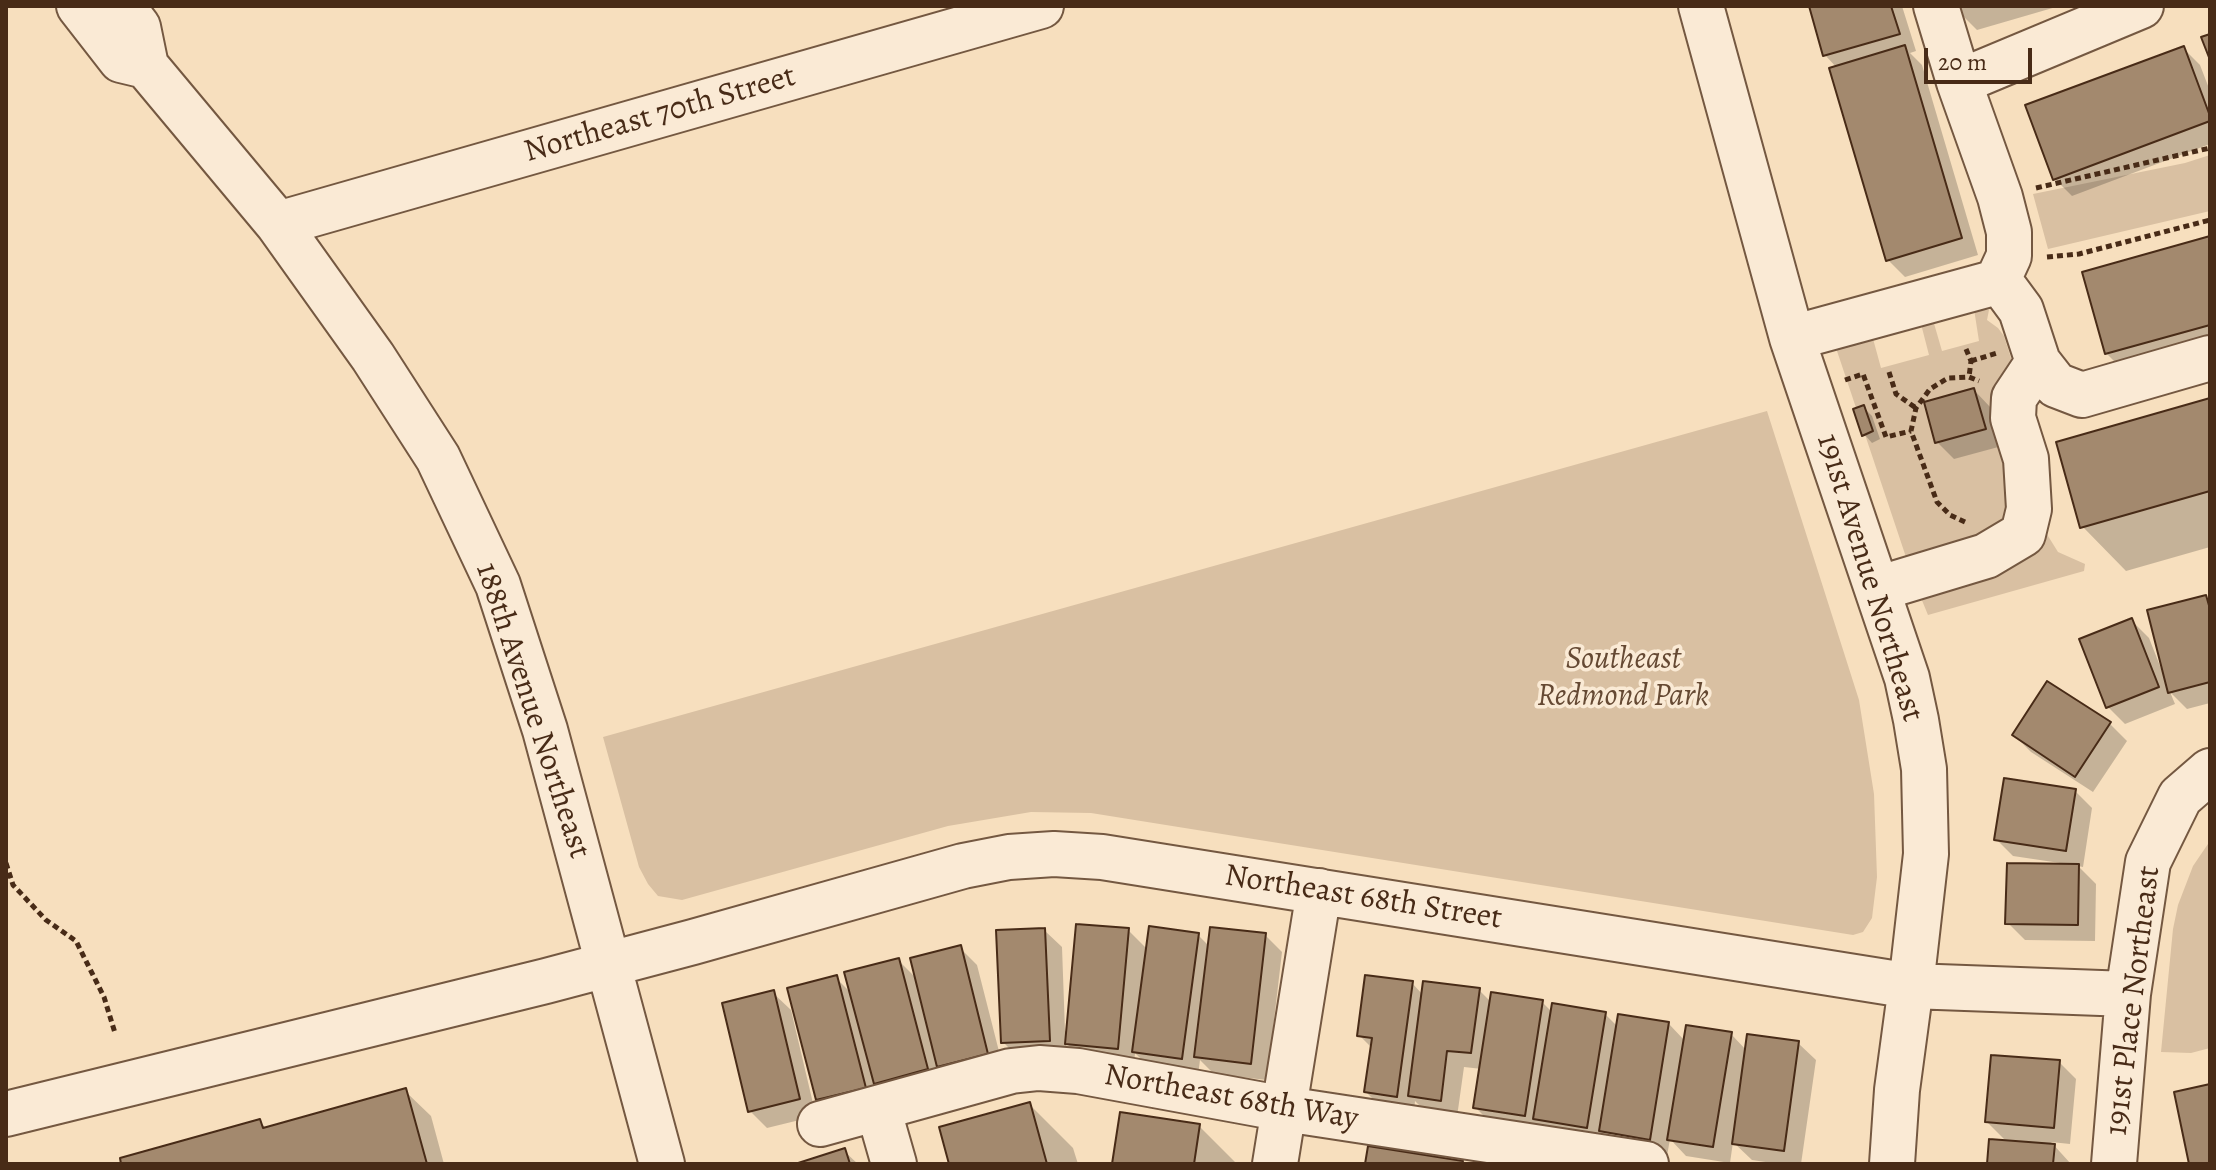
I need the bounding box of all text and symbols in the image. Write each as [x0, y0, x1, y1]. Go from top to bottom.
scale bar [1928, 32, 2036, 82]
text: 20 m [1938, 46, 1987, 78]
street label: Northeast 70th Street [520, 58, 800, 172]
street label: 191st Avenue Northeast [1807, 430, 1931, 726]
street label: 188th Avenue Northeast [466, 558, 598, 864]
park label: Southeast Redmond Park [1537, 641, 1709, 716]
street label: Northeast 68th Street [1222, 857, 1504, 939]
street label: 191st Place Northeast [2098, 864, 2170, 1138]
street label: Northeast 68th Way [1101, 1057, 1361, 1139]

